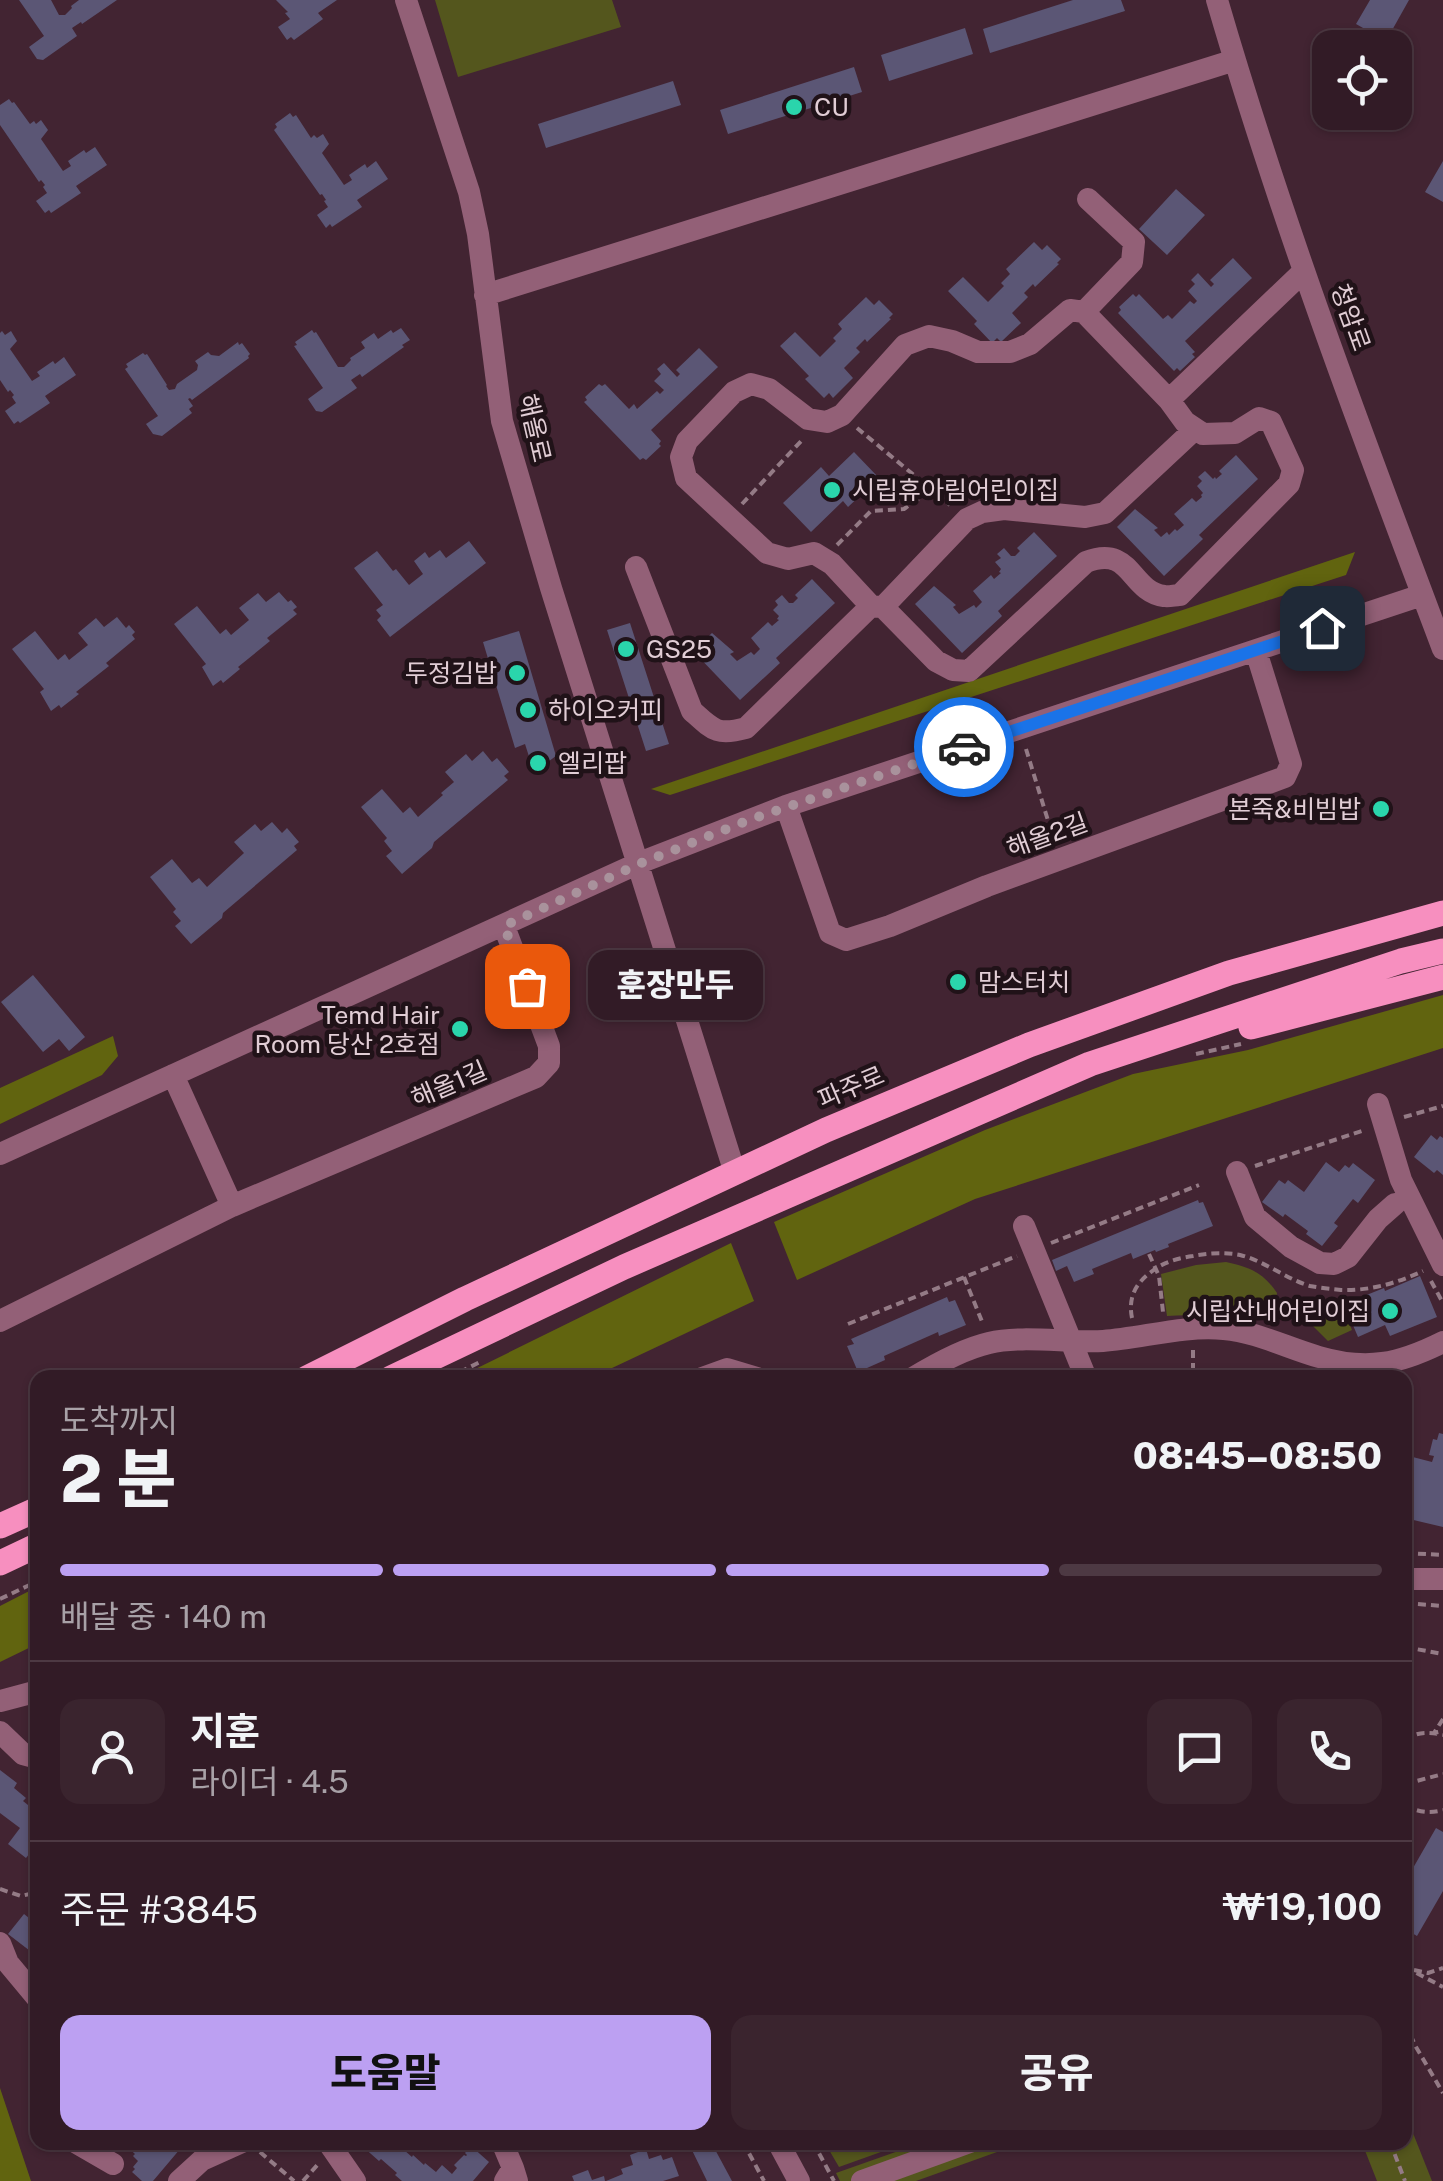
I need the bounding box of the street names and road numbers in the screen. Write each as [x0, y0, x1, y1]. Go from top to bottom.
street label: 청암로 [1325, 279, 1377, 355]
street label: 해올로 [513, 391, 557, 465]
street label: 해올2길 [1002, 807, 1092, 863]
street label: 해올1길 [407, 1055, 491, 1113]
street label: 파주로 [813, 1060, 889, 1114]

